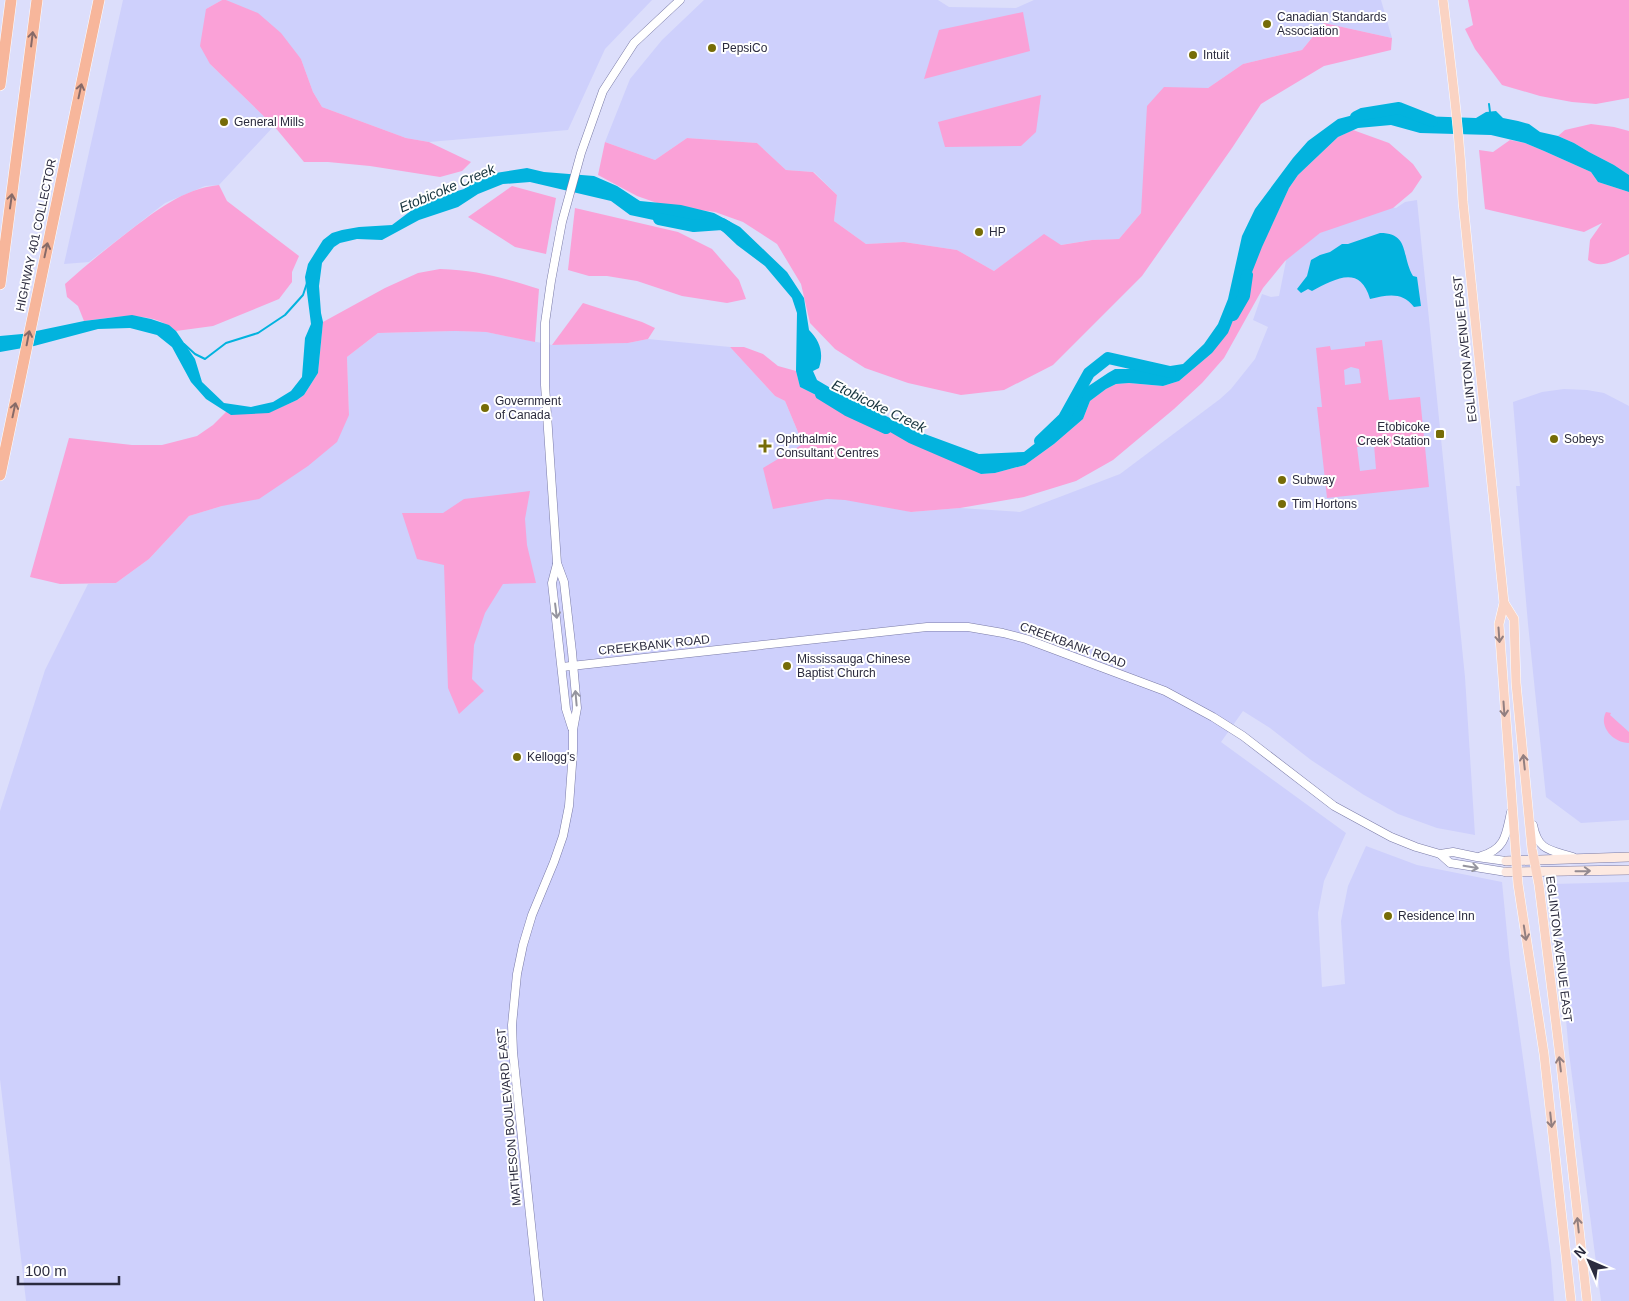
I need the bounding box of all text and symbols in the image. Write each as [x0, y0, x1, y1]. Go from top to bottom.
place label: Canadian Standards Association [1277, 10, 1386, 38]
marker: Canadian Standards Association [1261, 18, 1273, 30]
one-way arrow [27, 32, 37, 48]
place label: PepsiCo [722, 41, 768, 55]
marker: PepsiCo [706, 42, 718, 54]
place label: Intuit [1203, 48, 1230, 62]
marker: Intuit [1187, 49, 1199, 61]
one-way arrow [76, 84, 85, 100]
place label: General Mills [234, 115, 304, 129]
marker: General Mills [218, 116, 230, 128]
street label: HIGHWAY 401 COLLECTOR [13, 157, 59, 313]
water label: Etobicoke Creek [397, 160, 498, 215]
one-way arrow [6, 193, 16, 209]
place label: HP [989, 225, 1006, 239]
marker: HP [973, 226, 985, 238]
one-way arrow [42, 243, 51, 259]
street label: EGLINTON AVENUE EAST [1450, 275, 1480, 423]
one-way arrow [24, 331, 34, 347]
water label: Etobicoke Creek [829, 376, 930, 436]
place label: Government of Canada [495, 394, 562, 422]
marker: Government of Canada [479, 402, 491, 414]
one-way arrow [9, 403, 19, 419]
place label: Etobicoke Creek Station [1357, 420, 1430, 448]
marker: Etobicoke Creek Station [1434, 428, 1446, 440]
place label: Ophthalmic Consultant Centres [776, 432, 879, 460]
place label: Sobeys [1564, 432, 1604, 446]
marker: Sobeys [1548, 433, 1560, 445]
marker: Ophthalmic Consultant Centres [758, 439, 772, 453]
place label: Subway [1292, 473, 1335, 487]
marker: Subway [1276, 474, 1288, 486]
place label: Tim Hortons [1292, 497, 1357, 511]
marker: Tim Hortons [1276, 498, 1288, 510]
one-way arrow [551, 603, 561, 619]
street label: CREEKBANK ROAD [1018, 619, 1128, 671]
one-way arrow [1495, 627, 1504, 643]
street label: CREEKBANK ROAD [598, 632, 711, 658]
place label: Mississauga Chinese Baptist Church [797, 652, 911, 680]
marker: Mississauga Chinese Baptist Church [781, 660, 793, 672]
one-way arrow [571, 690, 581, 706]
one-way arrow [1499, 701, 1509, 717]
place label: Kellogg's [527, 750, 575, 764]
marker: Kellogg's [511, 751, 523, 763]
one-way arrow [1519, 754, 1529, 770]
one-way arrow [1462, 862, 1478, 872]
one-way arrow [1575, 867, 1591, 876]
street label: EGLINTON AVENUE EAST [1543, 875, 1575, 1023]
place label: Residence Inn [1398, 909, 1475, 923]
marker: Residence Inn [1382, 910, 1394, 922]
one-way arrow [1521, 924, 1531, 940]
street label: MATHESON BOULEVARD EAST [494, 1027, 524, 1206]
one-way arrow [1555, 1056, 1565, 1072]
one-way arrow [1546, 1111, 1556, 1127]
one-way arrow [1573, 1217, 1583, 1233]
north arrow [1564, 1236, 1614, 1286]
text: N [1571, 1243, 1589, 1261]
scale bar [18, 1254, 119, 1286]
text: 100 m [25, 1262, 67, 1279]

